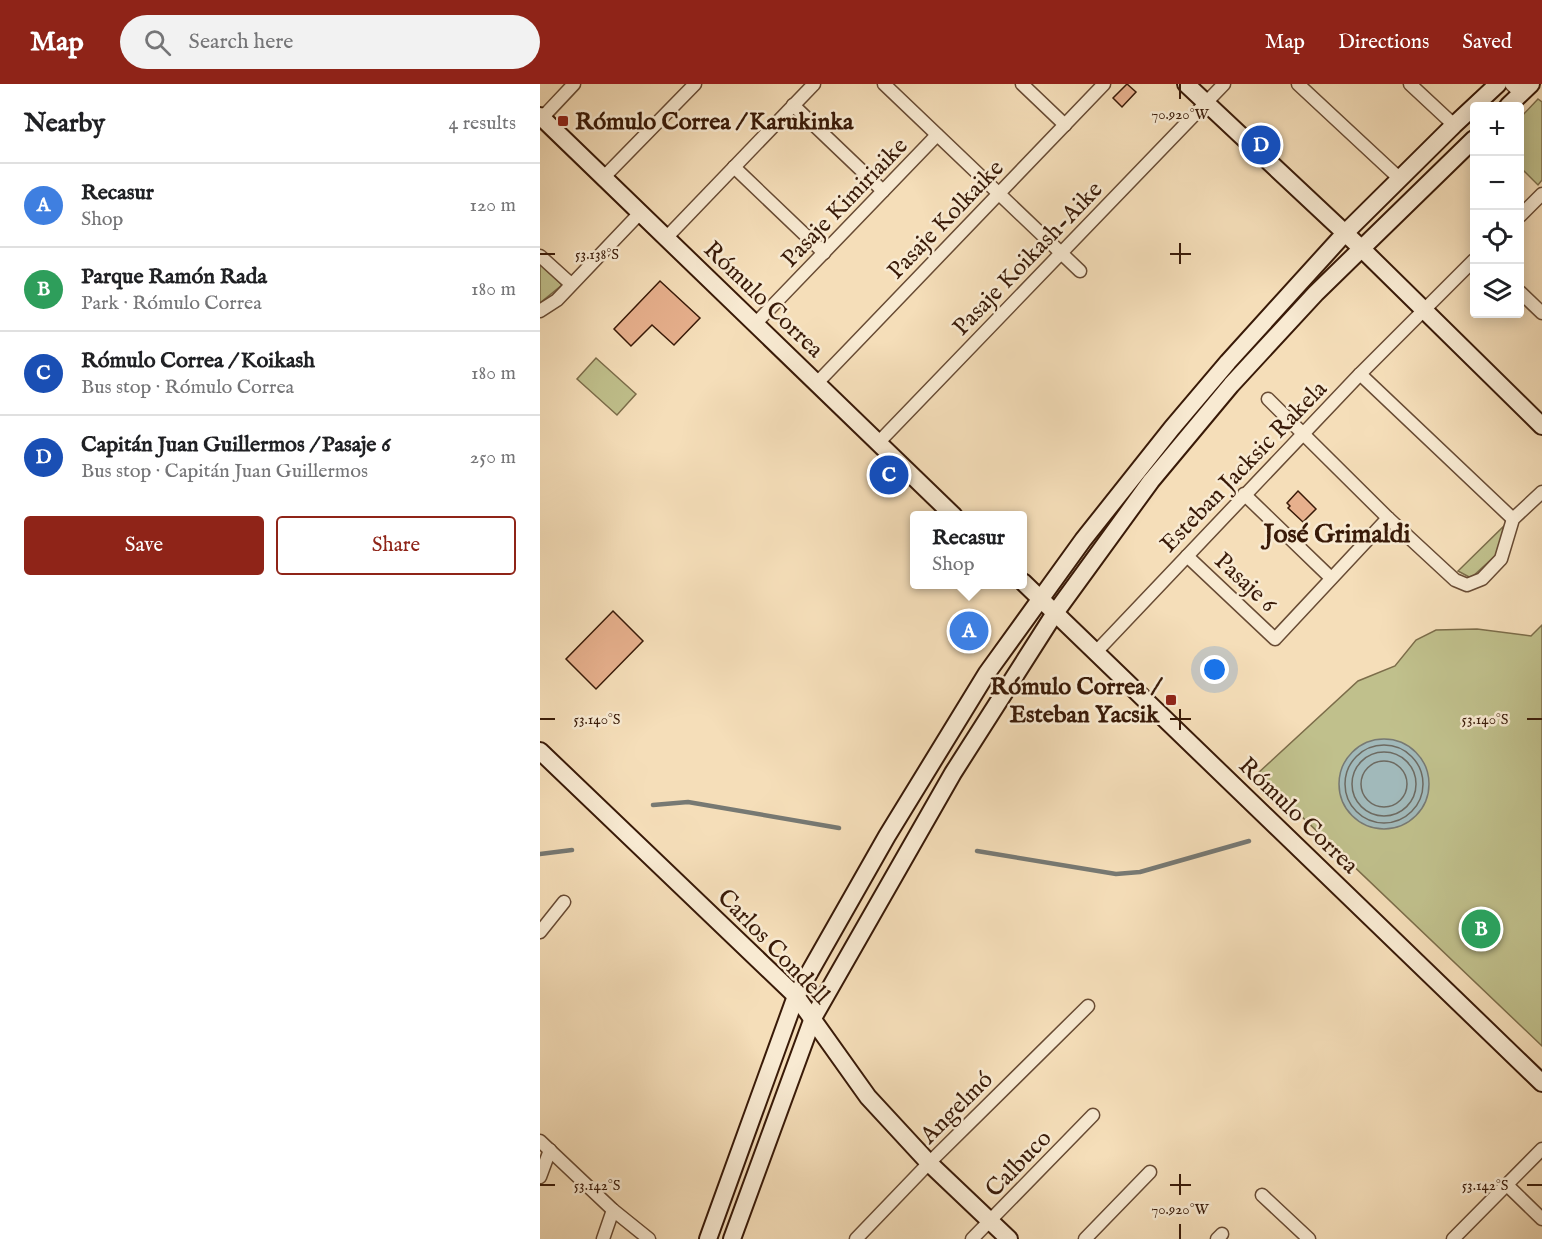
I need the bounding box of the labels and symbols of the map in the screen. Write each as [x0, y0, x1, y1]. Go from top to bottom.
text: 70.920°W [1151, 105, 1209, 124]
place label: Rómulo Correa / Karukinka [575, 107, 854, 138]
marker: Rómulo Correa / Karukinka [556, 114, 570, 128]
pin: D [1242, 122, 1280, 168]
street label: Pasaje Kimiriaike [775, 131, 915, 275]
street label: Pasaje Kolkaike [881, 154, 1011, 287]
street label: Pasaje Koikash-Aike [946, 175, 1110, 343]
street label: Rómulo Correa [696, 235, 830, 366]
text: 53.138°S [575, 245, 619, 264]
street label: Esteban Jacksic Rakela [1154, 374, 1335, 560]
pin: C [870, 452, 908, 498]
district label: José Grimaldi [1260, 518, 1411, 551]
street label: Pasaje 6 [1207, 546, 1284, 621]
pin: A [950, 608, 988, 654]
your location [1200, 655, 1229, 684]
place label: Rómulo Correa / Esteban Yacsik [990, 672, 1164, 731]
marker: Rómulo Correa / Esteban Yacsik [1164, 693, 1178, 707]
text: 53.140°S [573, 710, 621, 729]
text: 53.140°S [1461, 710, 1509, 729]
street label: Rómulo Correa [1231, 751, 1365, 882]
street label: Carlos Condell [710, 883, 836, 1012]
pin: B [1462, 906, 1500, 952]
street label: Angelmó [913, 1065, 1000, 1152]
street label: Calbuco [979, 1124, 1059, 1204]
text: 53.142°S [574, 1176, 620, 1195]
text: 53.142°S [1462, 1176, 1508, 1195]
text: 70.920°W [1151, 1200, 1209, 1219]

